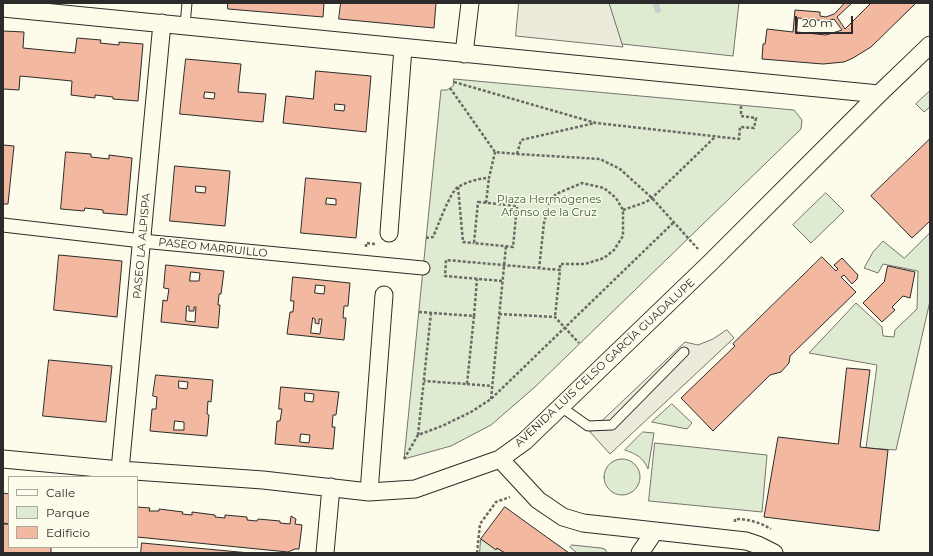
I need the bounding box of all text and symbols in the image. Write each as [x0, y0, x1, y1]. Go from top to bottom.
scale bar [797, 8, 855, 34]
text: 20 m [802, 15, 833, 30]
street label: PASEO LA ALPISPA [131, 192, 153, 300]
park label: Plaza Hermógenes Afonso de la Cruz [497, 193, 601, 219]
street label: PASEO MARRUILLO [158, 236, 268, 260]
street label: AVENIDA LUIS CELSO GARCÍA GUADALUPE [512, 276, 698, 450]
legend [8, 476, 138, 548]
text: Calle [46, 485, 75, 500]
text: Parque [46, 505, 90, 520]
text: Edificio [46, 525, 90, 540]

